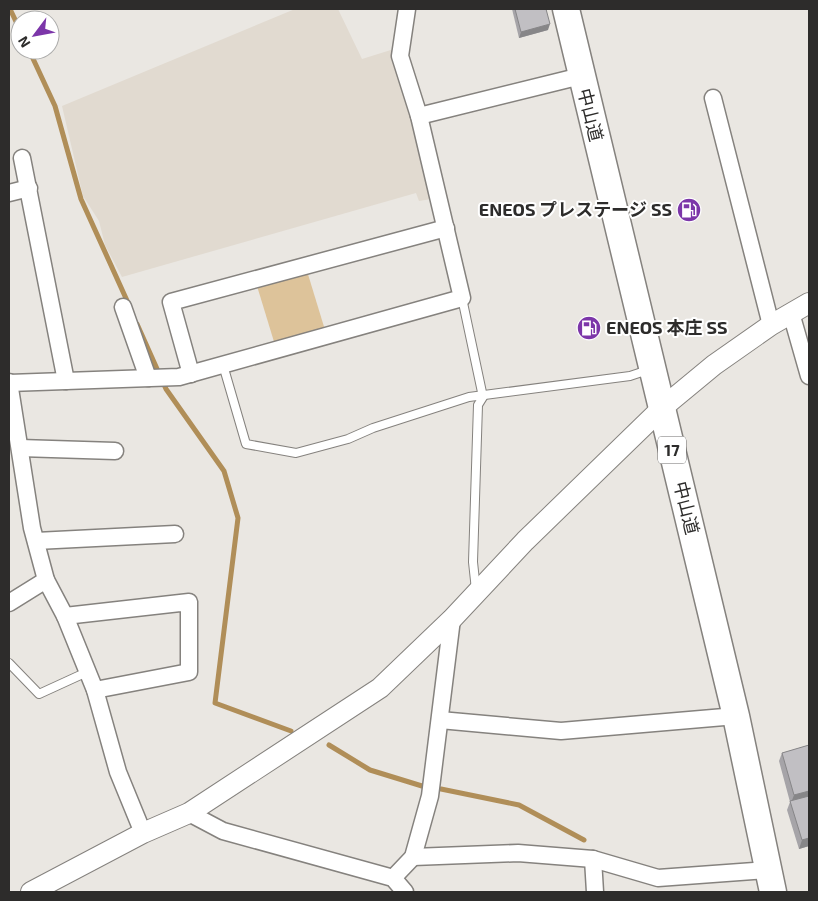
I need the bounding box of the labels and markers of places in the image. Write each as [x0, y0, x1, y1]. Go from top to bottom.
fuel station icon: ENEOS プレステージ SS [676, 197, 702, 223]
place label: ENEOS プレステージ SS [479, 198, 672, 220]
fuel station icon: ENEOS 本庄 SS [576, 315, 602, 341]
place label: ENEOS 本庄 SS [606, 316, 728, 338]

